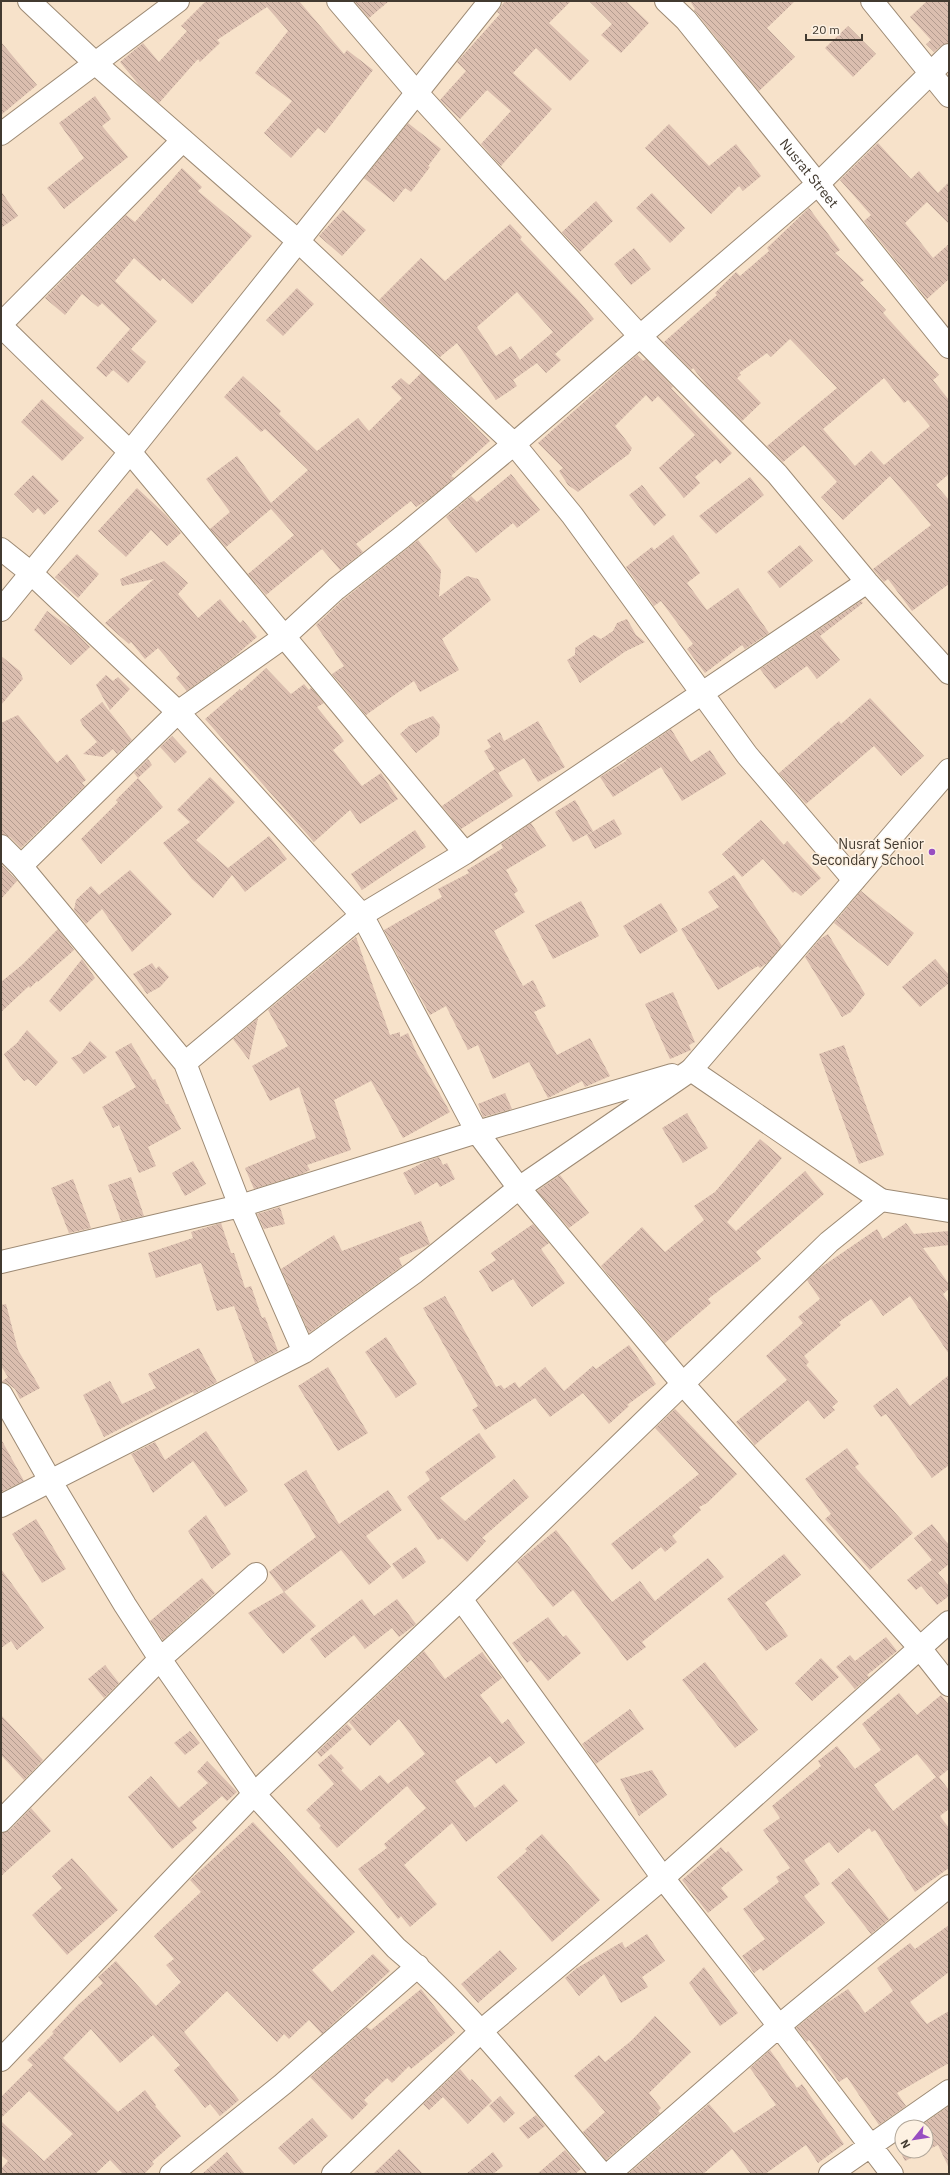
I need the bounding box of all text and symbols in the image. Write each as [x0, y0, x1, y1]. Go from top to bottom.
scale bar [806, 16, 862, 42]
text: 20 m [812, 22, 840, 37]
street label: Nusrat Street [776, 135, 842, 211]
place label: Nusrat Senior Secondary School [812, 835, 924, 869]
marker: Nusrat Senior Secondary School [927, 847, 937, 857]
north arrow [894, 2119, 934, 2159]
text: N [897, 2137, 913, 2151]

